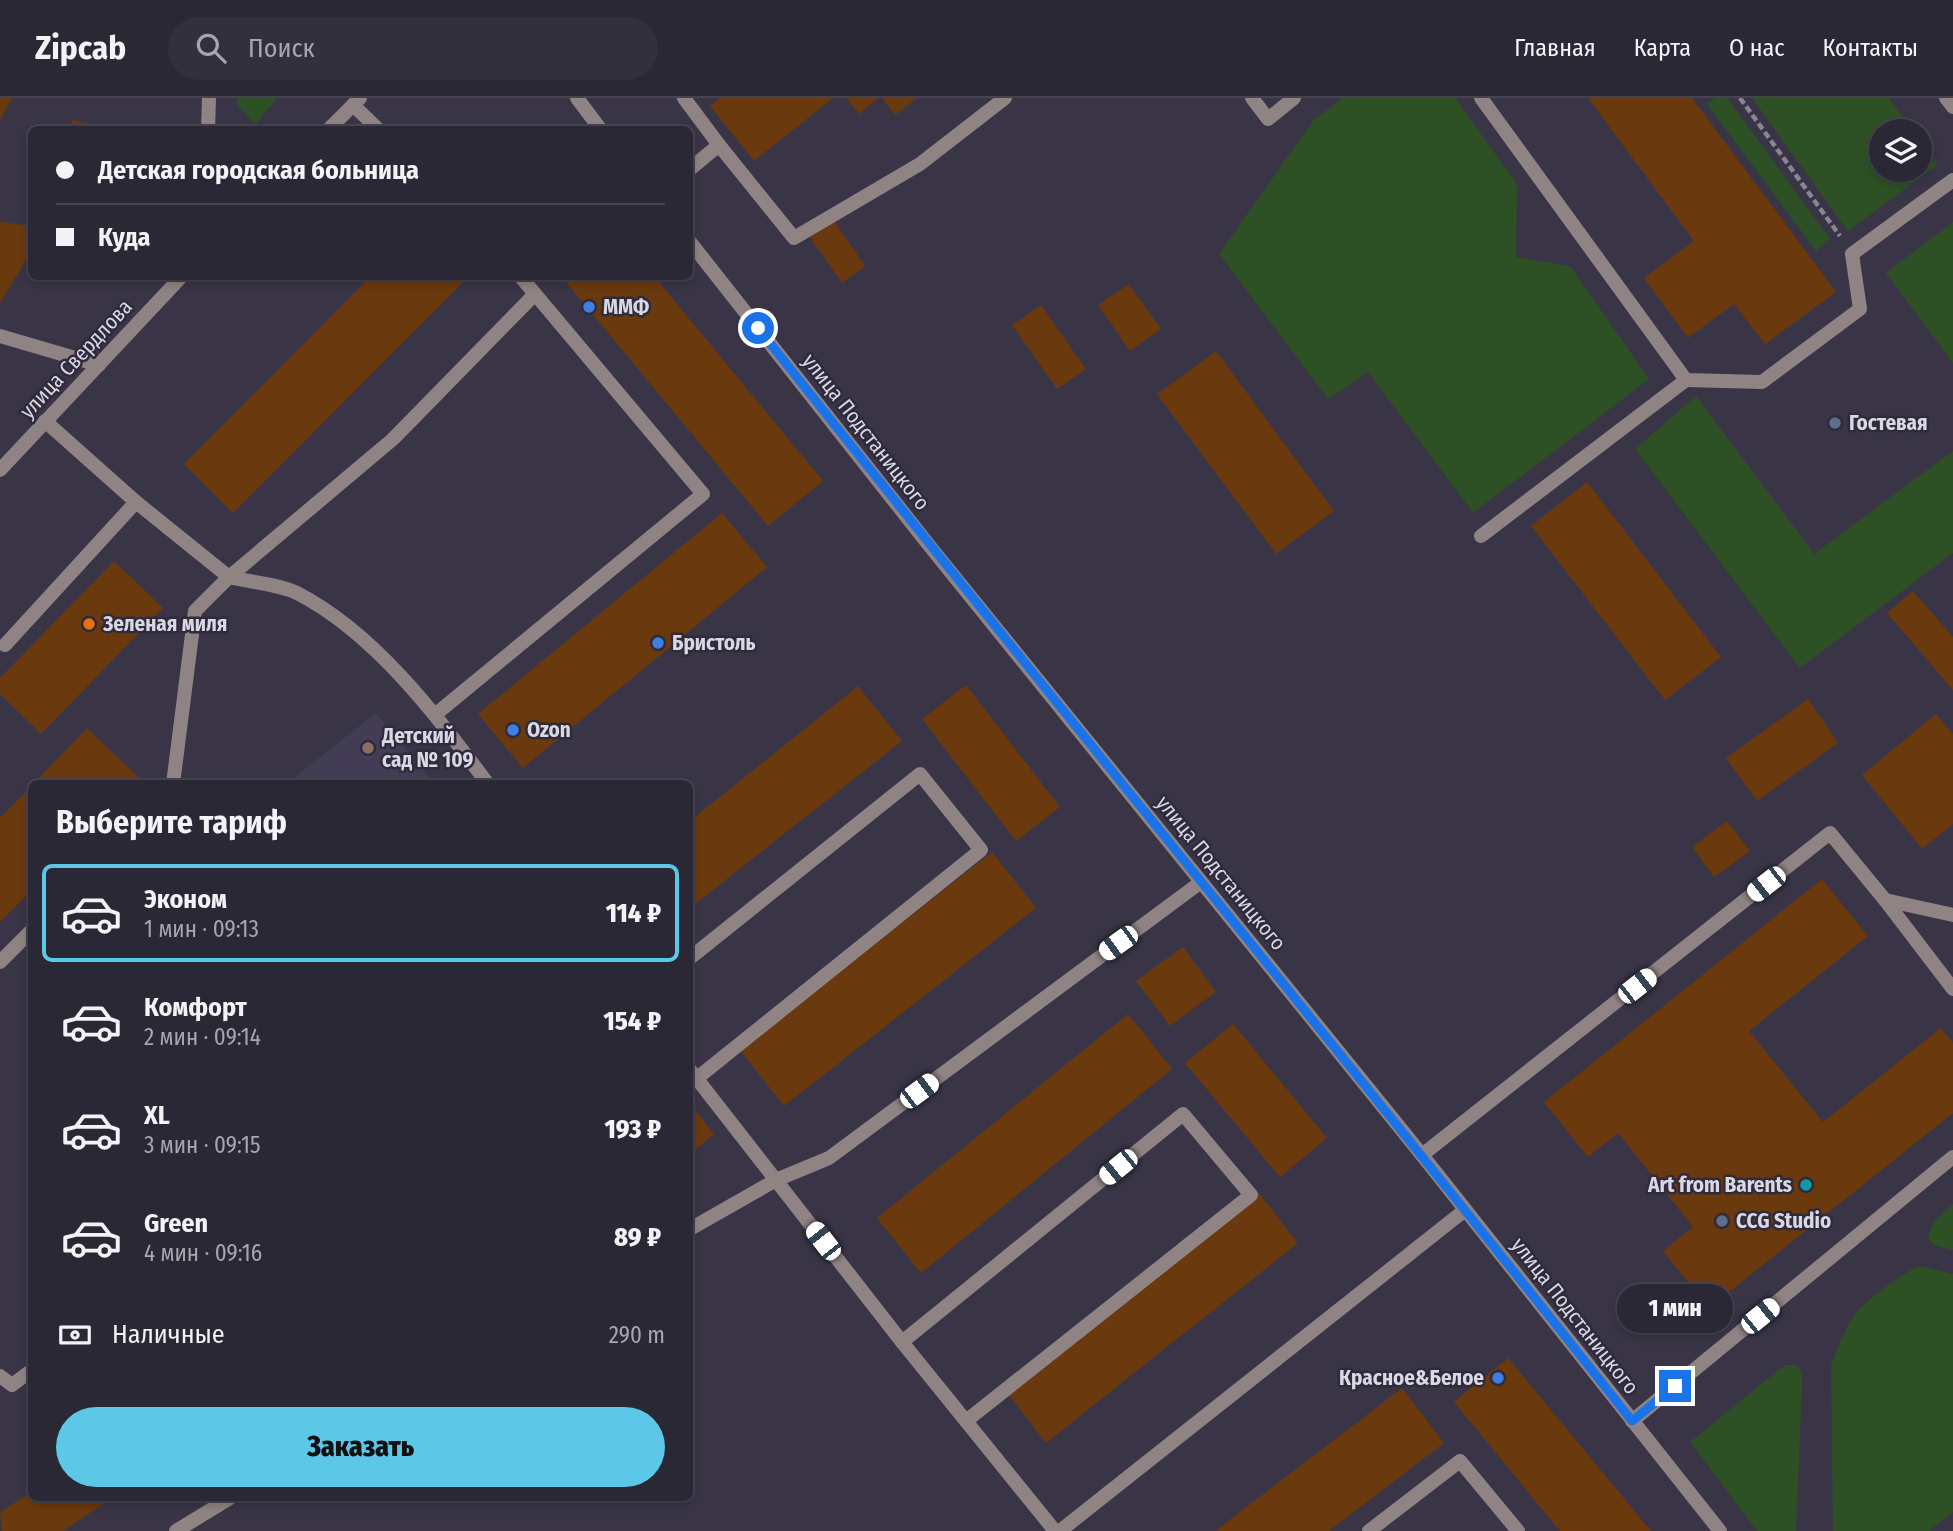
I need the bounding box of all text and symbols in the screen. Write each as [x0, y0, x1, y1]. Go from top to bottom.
search box [168, 17, 658, 80]
text: Zipcab [35, 28, 126, 68]
icon: search [192, 29, 230, 67]
text: Поиск [248, 33, 315, 64]
text: Главная [1514, 34, 1596, 62]
text: Карта [1634, 34, 1691, 62]
text: О нас [1729, 34, 1784, 62]
text: Контакты [1822, 34, 1918, 62]
map controls [1869, 119, 1932, 182]
button: layers [1869, 119, 1932, 182]
text: Детская городская больница [98, 155, 419, 186]
text: Куда [98, 222, 151, 253]
street label: улица Свердлова [14, 294, 138, 424]
place label: ММФ [603, 294, 649, 320]
marker: ММФ [581, 299, 597, 315]
route start [742, 312, 774, 344]
street label: улица Подстаницкого [797, 349, 935, 515]
place label: Гостевая [1849, 410, 1928, 436]
marker: Гостевая [1827, 415, 1843, 431]
place label: Зеленая миля [102, 611, 227, 637]
marker: Зеленая миля [81, 616, 97, 632]
place label: Бристоль [672, 630, 756, 656]
marker: Бристоль [650, 635, 666, 651]
place label: Ozon [527, 717, 571, 743]
marker: Ozon [505, 722, 521, 738]
place label: Детский сад № 109 [381, 723, 473, 773]
marker: Детский сад № 109 [360, 740, 376, 756]
street label: улица Подстаницкого [1151, 790, 1291, 956]
text: Выберите тариф [56, 803, 287, 841]
car [1743, 863, 1790, 905]
icon: car [60, 882, 123, 945]
text: Эконом [144, 884, 227, 915]
text: 114 ₽ [606, 898, 661, 929]
text: 1 мин · 09:13 [144, 915, 259, 943]
car [1095, 922, 1142, 964]
car [1614, 965, 1661, 1007]
icon: car [60, 990, 123, 1053]
text: Комфорт [144, 992, 247, 1023]
text: 154 ₽ [604, 1006, 661, 1037]
text: 2 мин · 09:14 [144, 1023, 261, 1051]
car [896, 1070, 943, 1112]
icon: car [60, 1098, 123, 1161]
text: XL [144, 1100, 170, 1131]
text: 193 ₽ [605, 1114, 661, 1145]
text: 3 мин · 09:15 [144, 1131, 261, 1159]
car [1096, 1146, 1141, 1188]
place label: Art from Barents [1647, 1172, 1792, 1198]
marker: Art from Barents [1798, 1177, 1814, 1193]
icon: car [60, 1206, 123, 1269]
text: Green [144, 1208, 208, 1239]
place label: CCG Studio [1736, 1208, 1831, 1234]
marker: CCG Studio [1714, 1213, 1730, 1229]
car [802, 1218, 845, 1264]
text: 89 ₽ [614, 1222, 661, 1253]
street label: улица Подстаницкого [1506, 1233, 1644, 1399]
text: 4 мин · 09:16 [144, 1239, 262, 1267]
callout: 1 мин [1617, 1284, 1733, 1334]
text: 1 мин [1648, 1294, 1702, 1322]
car [1738, 1295, 1783, 1337]
icon: cash [56, 1316, 94, 1354]
text: Наличные [112, 1319, 225, 1350]
text: 290 m [609, 1321, 665, 1349]
place label: Красное&Белое [1339, 1365, 1484, 1391]
marker: Красное&Белое [1490, 1370, 1506, 1386]
route end [1659, 1370, 1691, 1402]
button: Заказать [56, 1407, 665, 1487]

